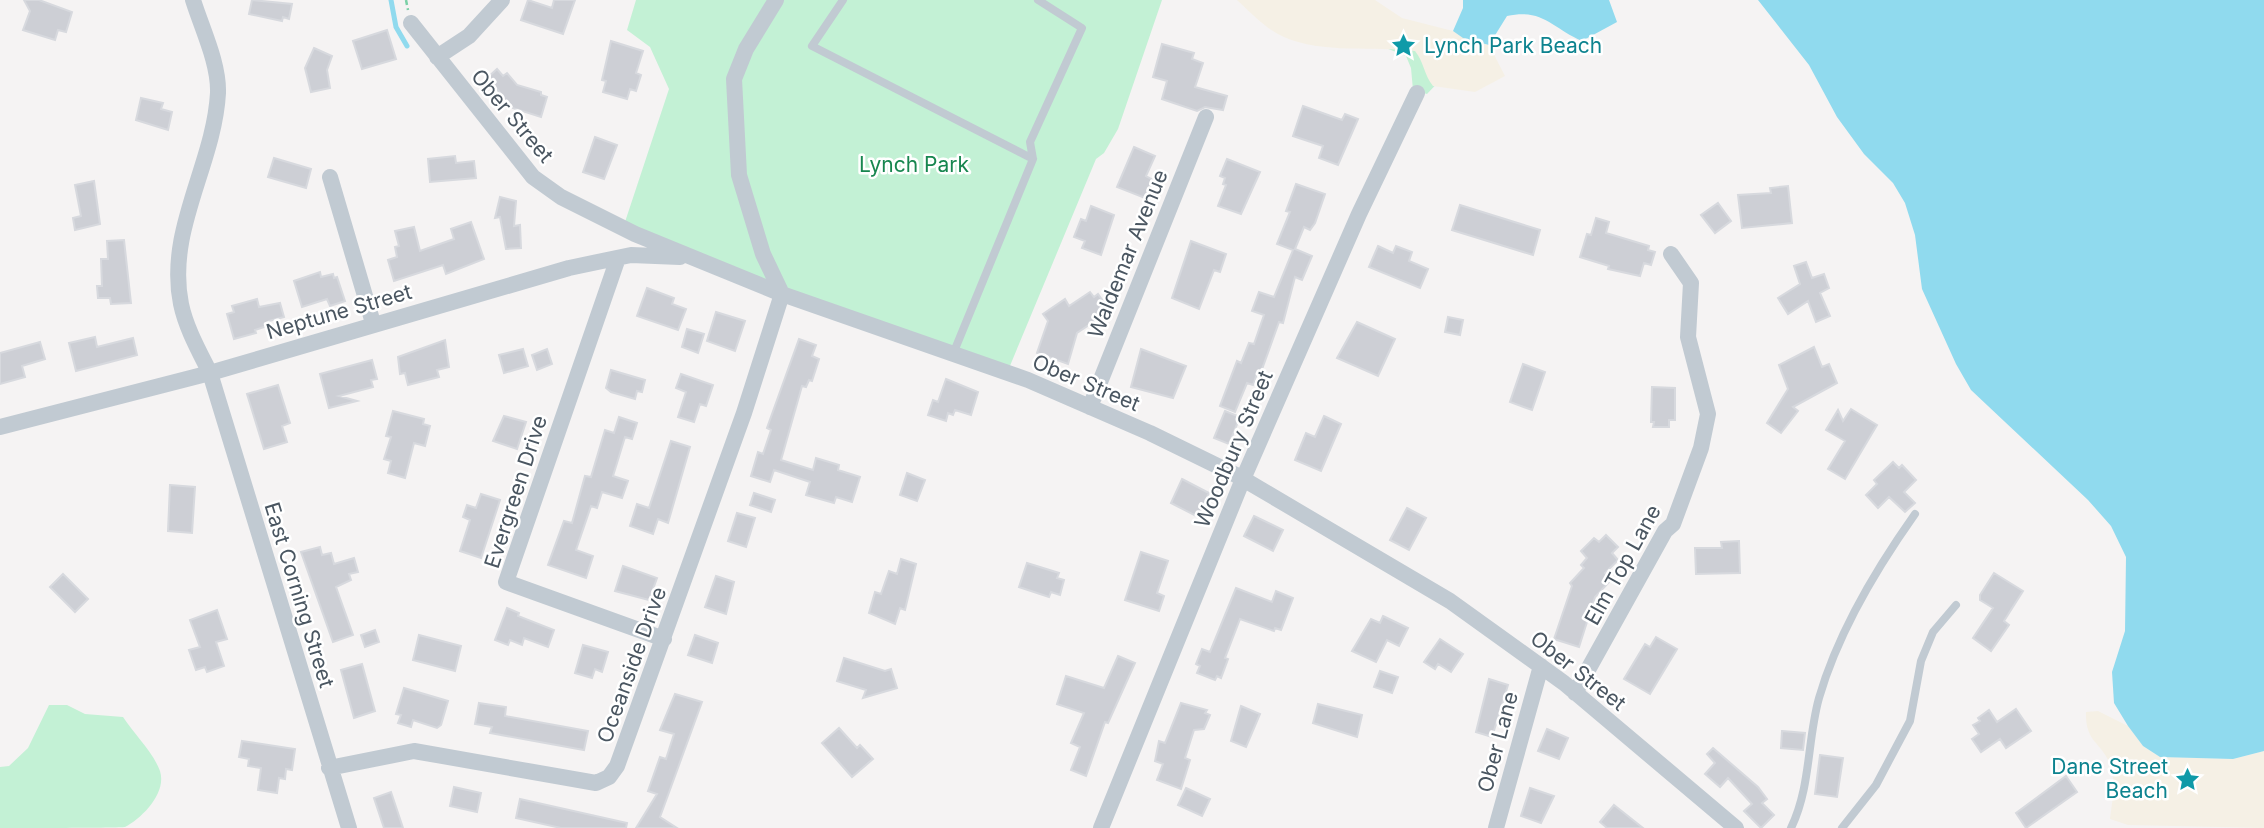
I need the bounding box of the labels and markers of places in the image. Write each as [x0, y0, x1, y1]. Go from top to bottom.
place icon: Lynch Park Beach [1390, 32, 1418, 60]
place label: Lynch Park Beach [1424, 33, 1602, 58]
place label: Dane Street Beach [2051, 754, 2168, 803]
place icon: Dane Street Beach [2174, 765, 2202, 793]

